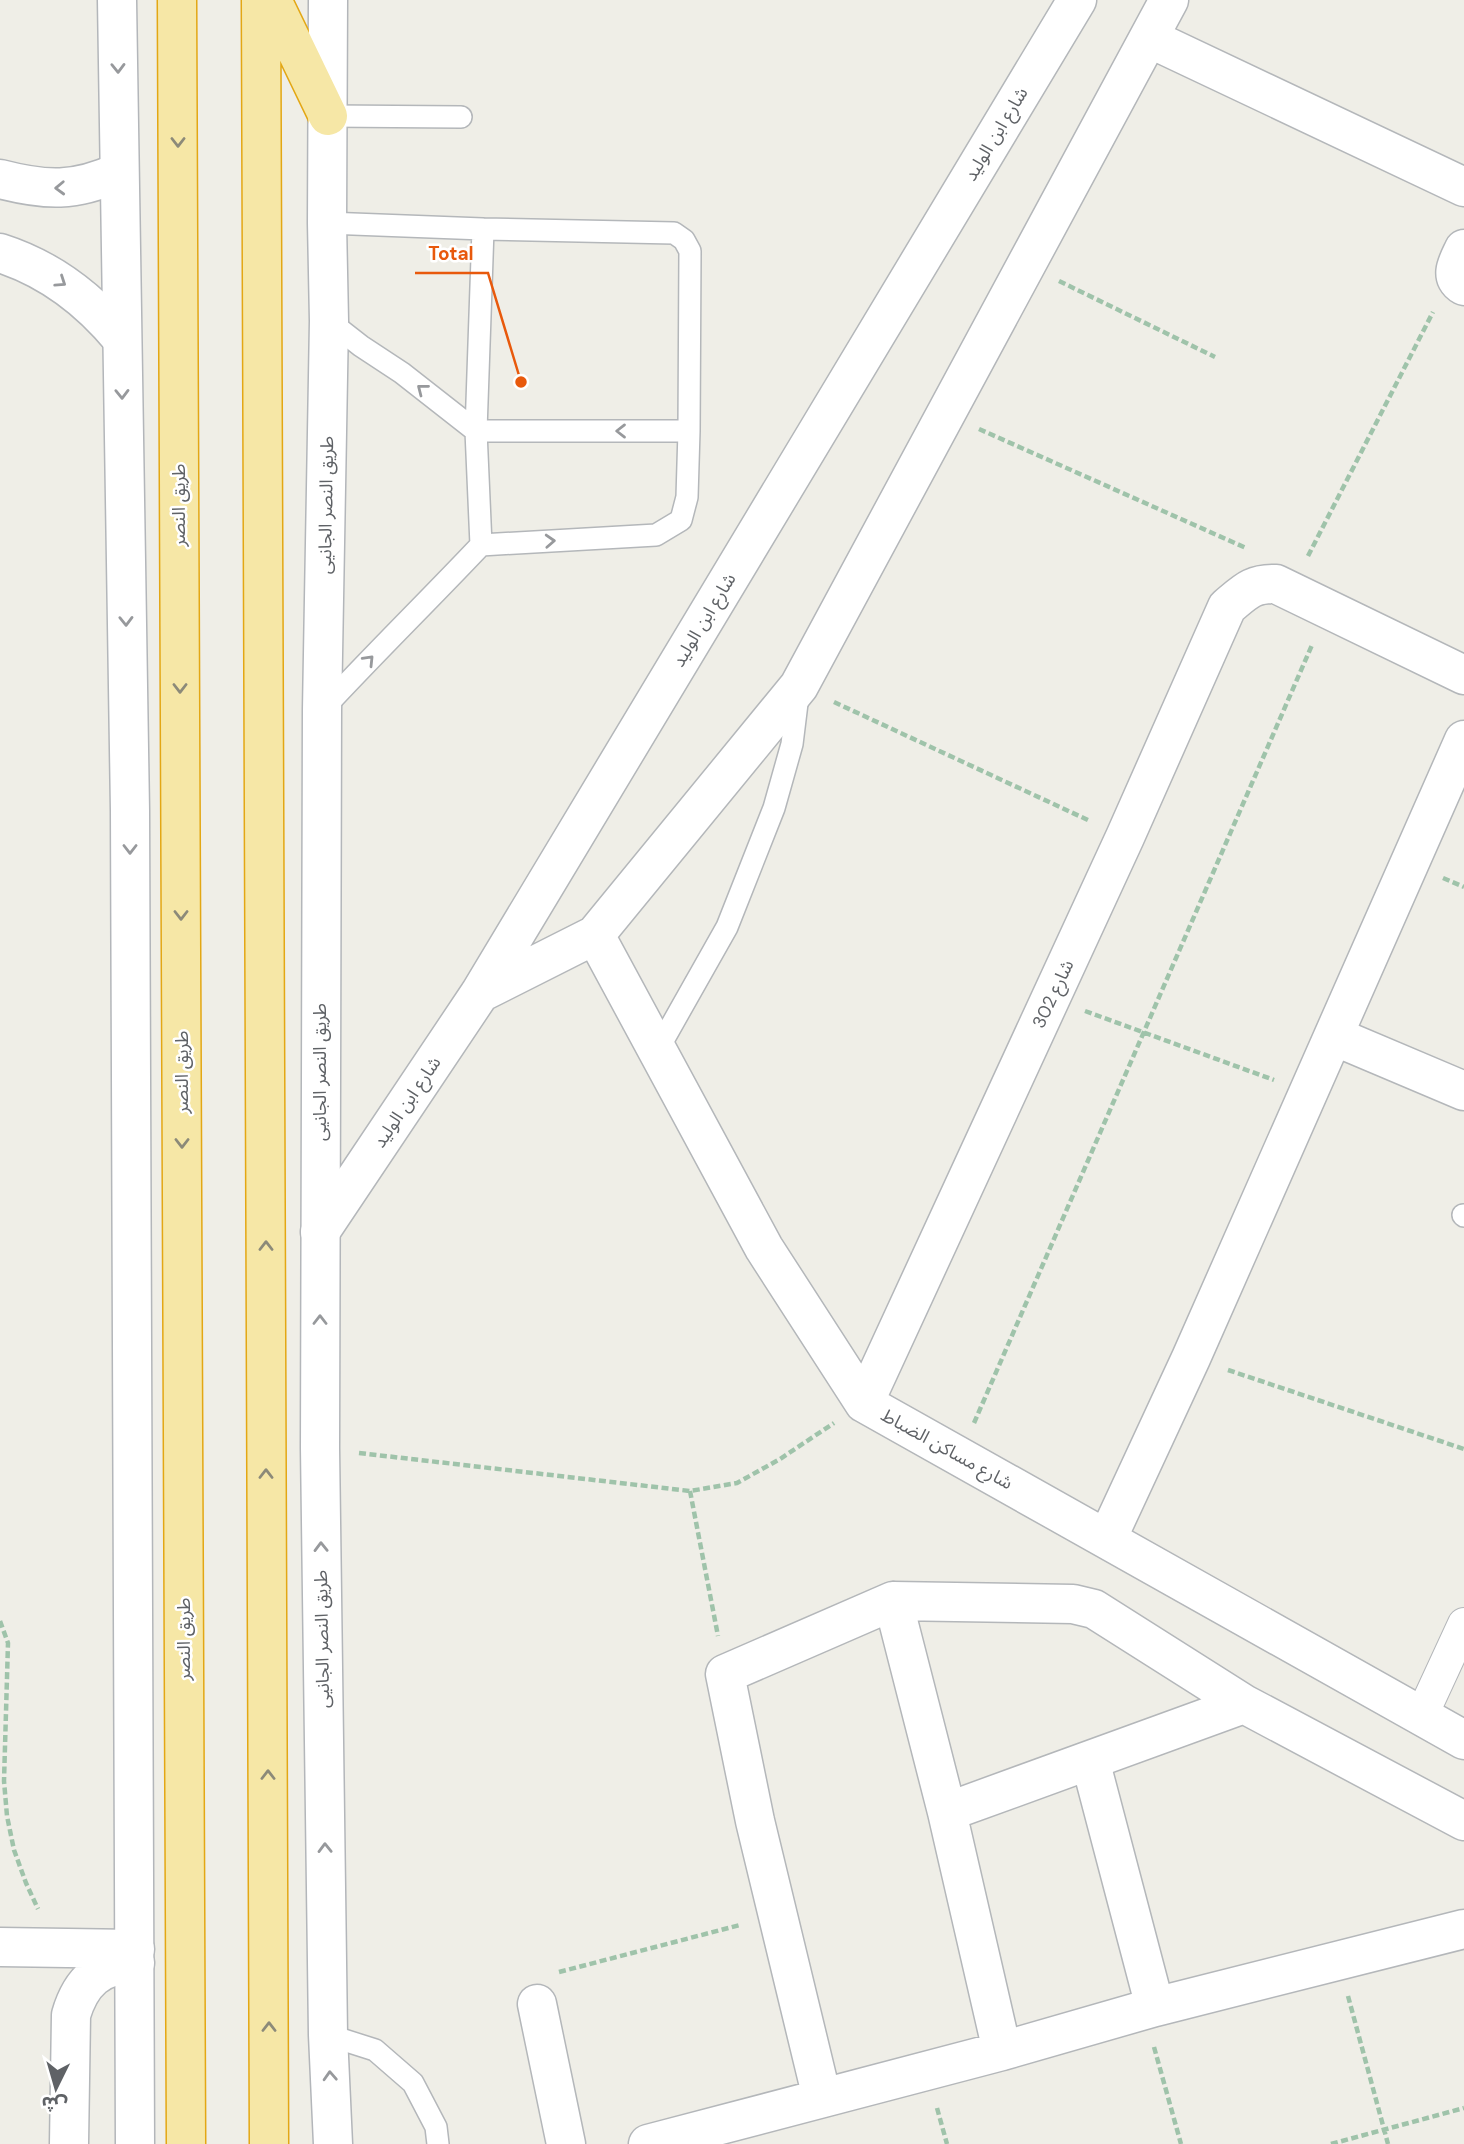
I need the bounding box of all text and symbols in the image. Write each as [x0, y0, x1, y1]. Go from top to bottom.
one-way arrow [110, 63, 125, 74]
street label: شارع ابن الوليد [959, 83, 1035, 186]
one-way arrow [170, 137, 186, 147]
one-way arrow [55, 180, 66, 195]
callout: Total [415, 233, 488, 273]
text: Total [428, 241, 474, 266]
one-way arrow [53, 274, 66, 287]
one-way arrow [418, 384, 430, 397]
one-way arrow [114, 389, 130, 399]
one-way arrow [615, 423, 626, 439]
street label: طريق النصر الجانيى [313, 436, 339, 574]
street label: طريق النصر [167, 464, 191, 547]
one-way arrow [544, 534, 555, 549]
street label: شارع ابن الوليد [667, 569, 743, 672]
one-way arrow [118, 616, 134, 627]
one-way arrow [360, 655, 373, 668]
one-way arrow [172, 683, 188, 693]
one-way arrow [122, 844, 138, 854]
one-way arrow [173, 910, 189, 921]
street label: شارع 302 [1027, 956, 1081, 1033]
street label: طريق النصر الجانيى [308, 1003, 332, 1141]
street label: طريق النصر [170, 1031, 194, 1114]
street label: شارع ابن الوليد [368, 1052, 448, 1154]
one-way arrow [174, 1138, 190, 1148]
one-way arrow [258, 1241, 274, 1251]
one-way arrow [312, 1314, 328, 1325]
street label: شارع مساكن الضباط [876, 1403, 1017, 1497]
one-way arrow [258, 1468, 274, 1479]
one-way arrow [313, 1542, 329, 1552]
street label: طريق النصر الجانيى [309, 1570, 335, 1708]
street label: طريق النصر [172, 1598, 196, 1681]
one-way arrow [260, 1769, 276, 1780]
one-way arrow [317, 1843, 333, 1853]
one-way arrow [261, 2021, 276, 2032]
north arrow [21, 2053, 91, 2123]
one-way arrow [323, 2070, 338, 2081]
text: ش [41, 2091, 69, 2118]

